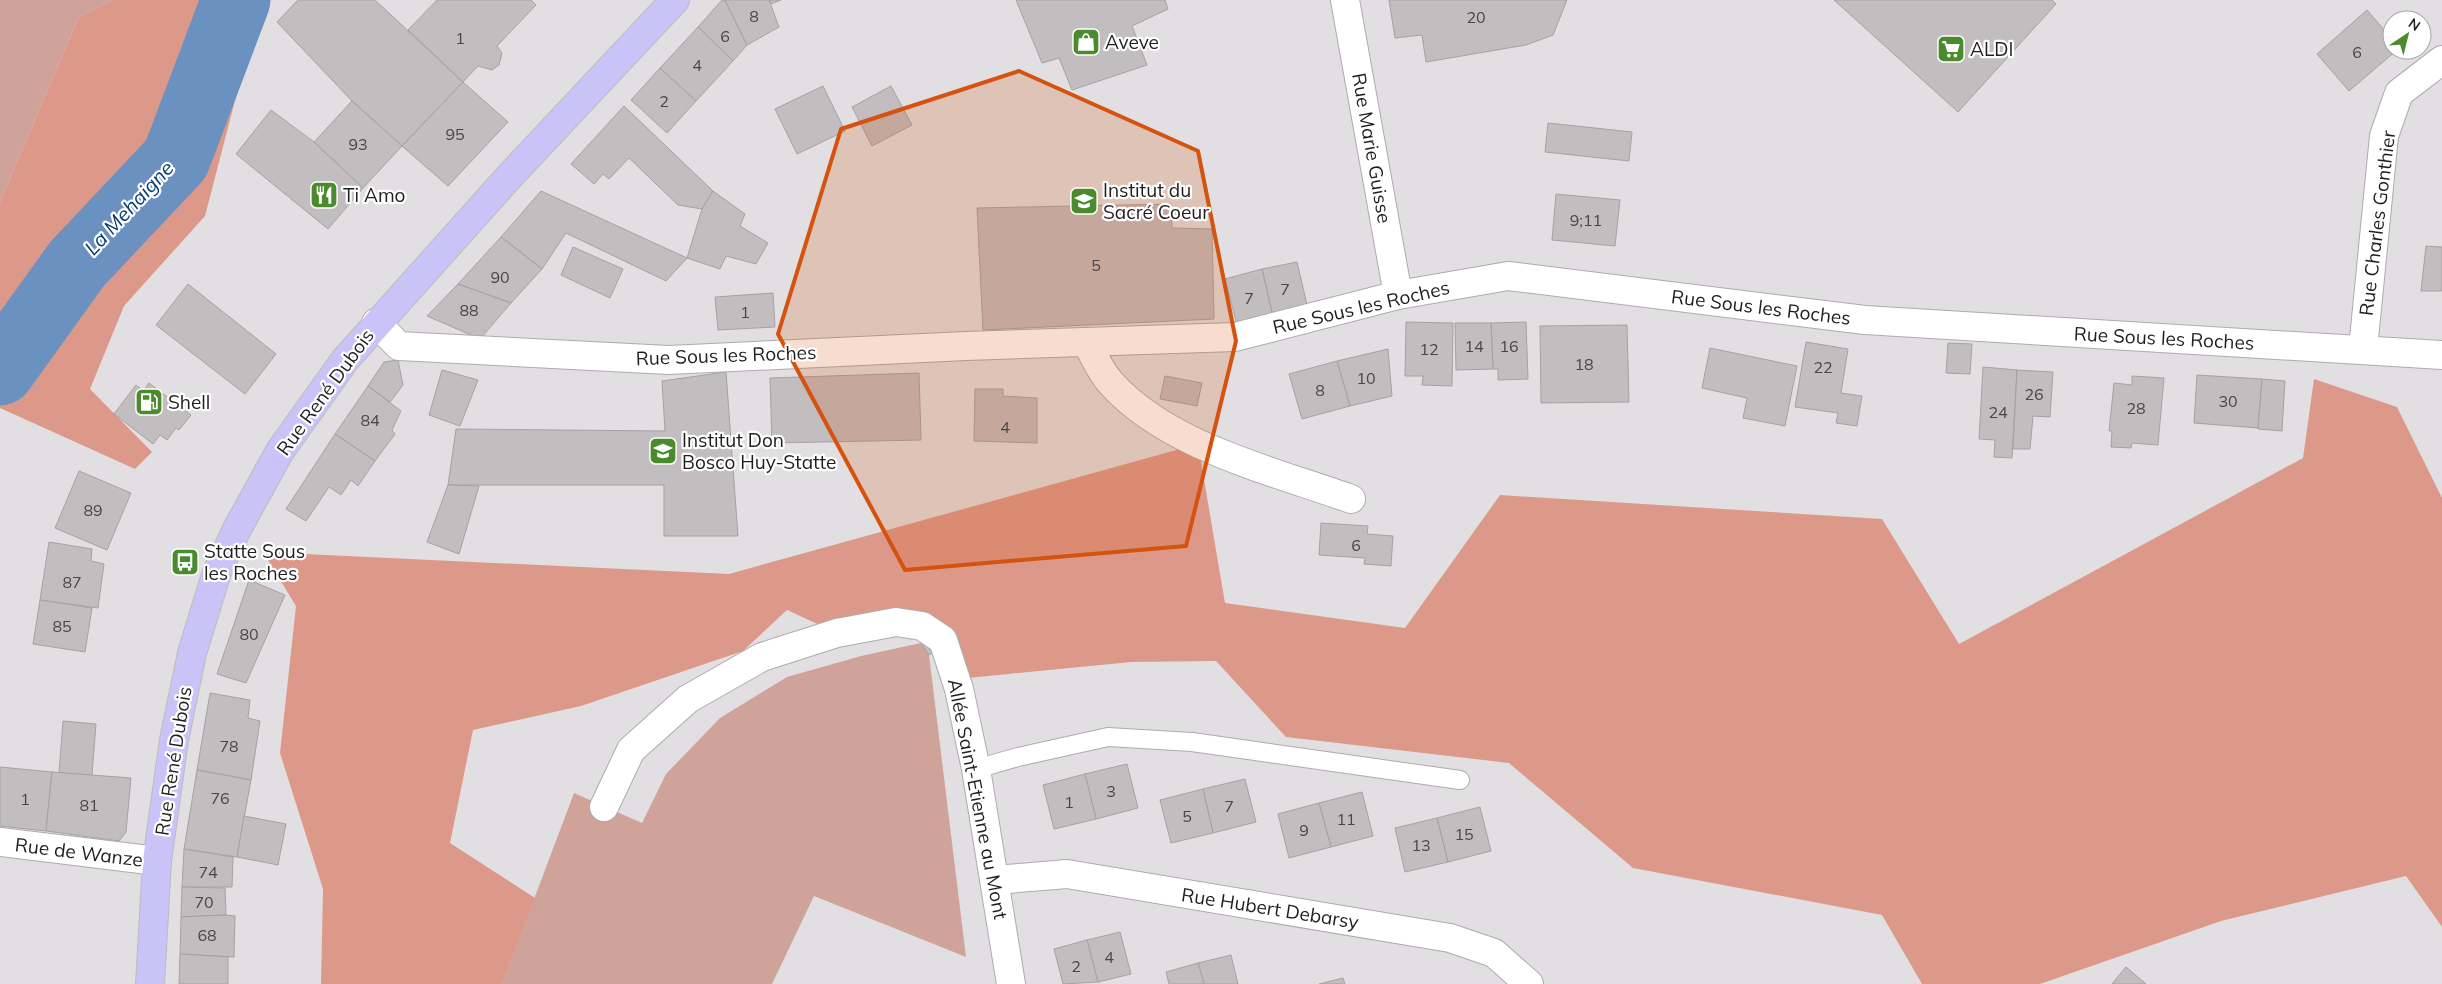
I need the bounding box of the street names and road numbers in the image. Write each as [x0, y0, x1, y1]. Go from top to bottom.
street label: Rue Marie Guisse [1347, 71, 1397, 225]
street label: Rue Charles Gonthier [2354, 129, 2400, 317]
street label: Rue Sous les Roches [1270, 275, 1452, 339]
street label: Rue Sous les Roches [1670, 284, 1852, 330]
street label: Rue Sous les Roches [2073, 321, 2255, 355]
street label: Rue René Dubois [271, 324, 379, 460]
street label: Rue Sous les Roches [635, 340, 817, 370]
street label: Allée Saint-Etienne au Mont [943, 677, 1013, 922]
street label: Rue René Dubois [149, 685, 197, 837]
street label: Rue de Wanze [14, 832, 144, 872]
street label: Rue Hubert Debarsy [1180, 882, 1360, 934]

